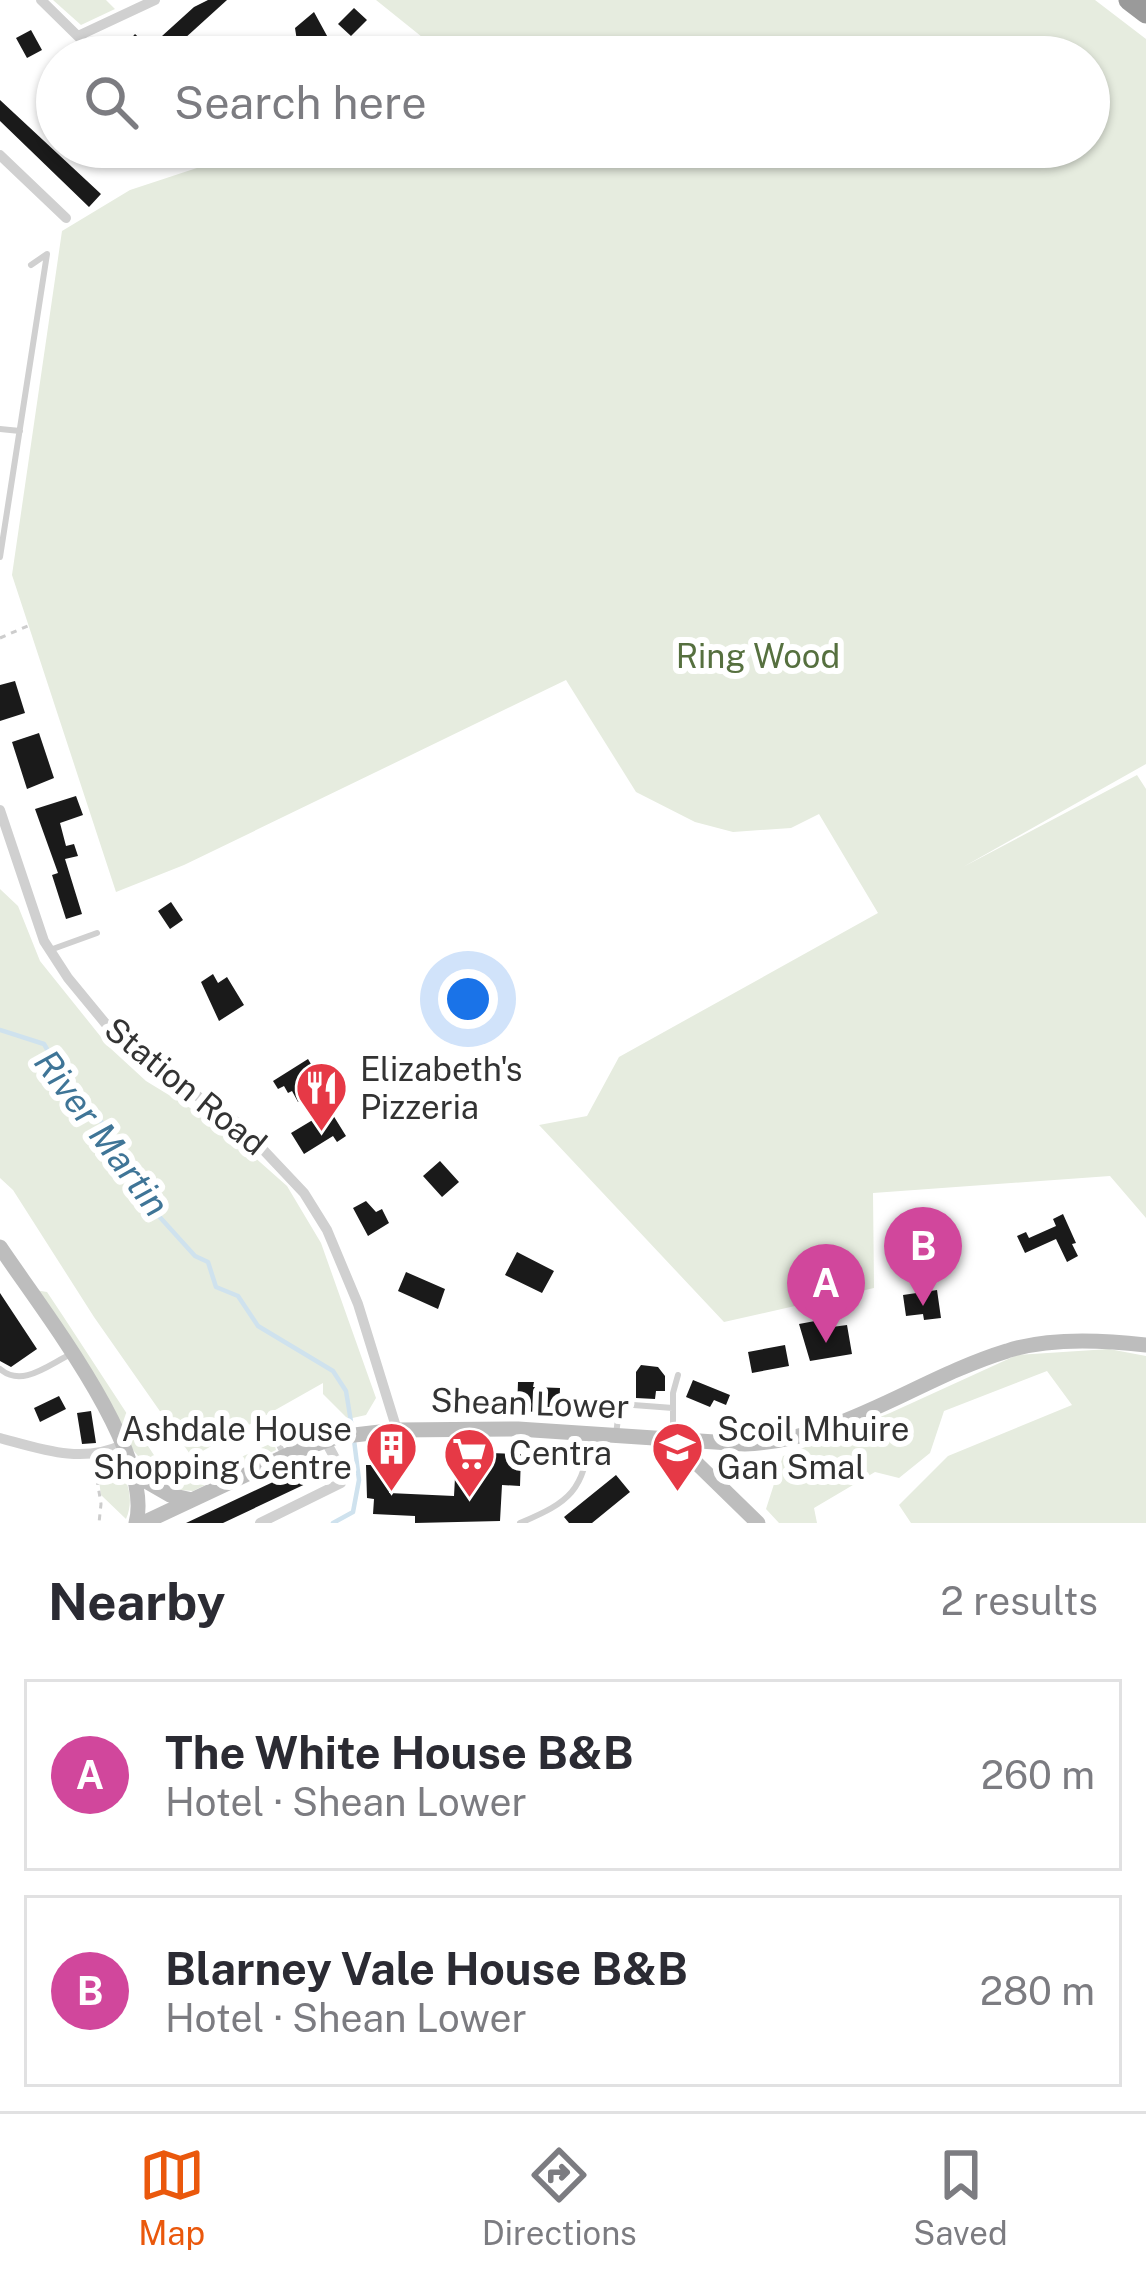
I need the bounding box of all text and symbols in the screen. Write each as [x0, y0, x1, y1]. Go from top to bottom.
search box [36, 36, 1110, 168]
icon: search [78, 69, 144, 135]
text: Search here [174, 76, 427, 129]
park label: Ring Wood [676, 637, 840, 675]
your location [438, 969, 498, 1029]
street label: Station Road [98, 1009, 274, 1163]
water label: River Martin [26, 1042, 178, 1224]
place label: Elizabeth's Pizzeria [360, 1050, 522, 1126]
restaurant icon: Elizabeth's Pizzeria [293, 1060, 349, 1134]
pin: B [884, 1207, 962, 1306]
pin: A [787, 1244, 865, 1343]
street label: Shean Lower [430, 1381, 630, 1425]
place label: Ashdale House Shopping Centre [93, 1410, 352, 1486]
place label: Scoil Mhuire Gan Smal [717, 1410, 909, 1486]
building icon: Ashdale House Shopping Centre [363, 1420, 419, 1494]
school or university icon: Scoil Mhuire Gan Smal [650, 1420, 706, 1494]
supermarket icon: Centra [442, 1425, 498, 1499]
place label: Centra [509, 1434, 612, 1472]
text: Nearby [48, 1572, 225, 1631]
text: 2 results [941, 1578, 1098, 1624]
text: The White House B&B [165, 1726, 634, 1779]
text: A [76, 1752, 104, 1798]
text: 260 m [981, 1752, 1095, 1798]
text: Hotel · Shean Lower [165, 1779, 527, 1825]
text: Blarney Vale House B&B [165, 1942, 688, 1995]
text: B [77, 1968, 103, 2014]
text: 280 m [980, 1968, 1095, 2014]
text: Hotel · Shean Lower [165, 1995, 527, 2041]
tab: Map [138, 2142, 205, 2252]
tab: Directions [482, 2142, 637, 2252]
tab: Saved [913, 2142, 1008, 2252]

